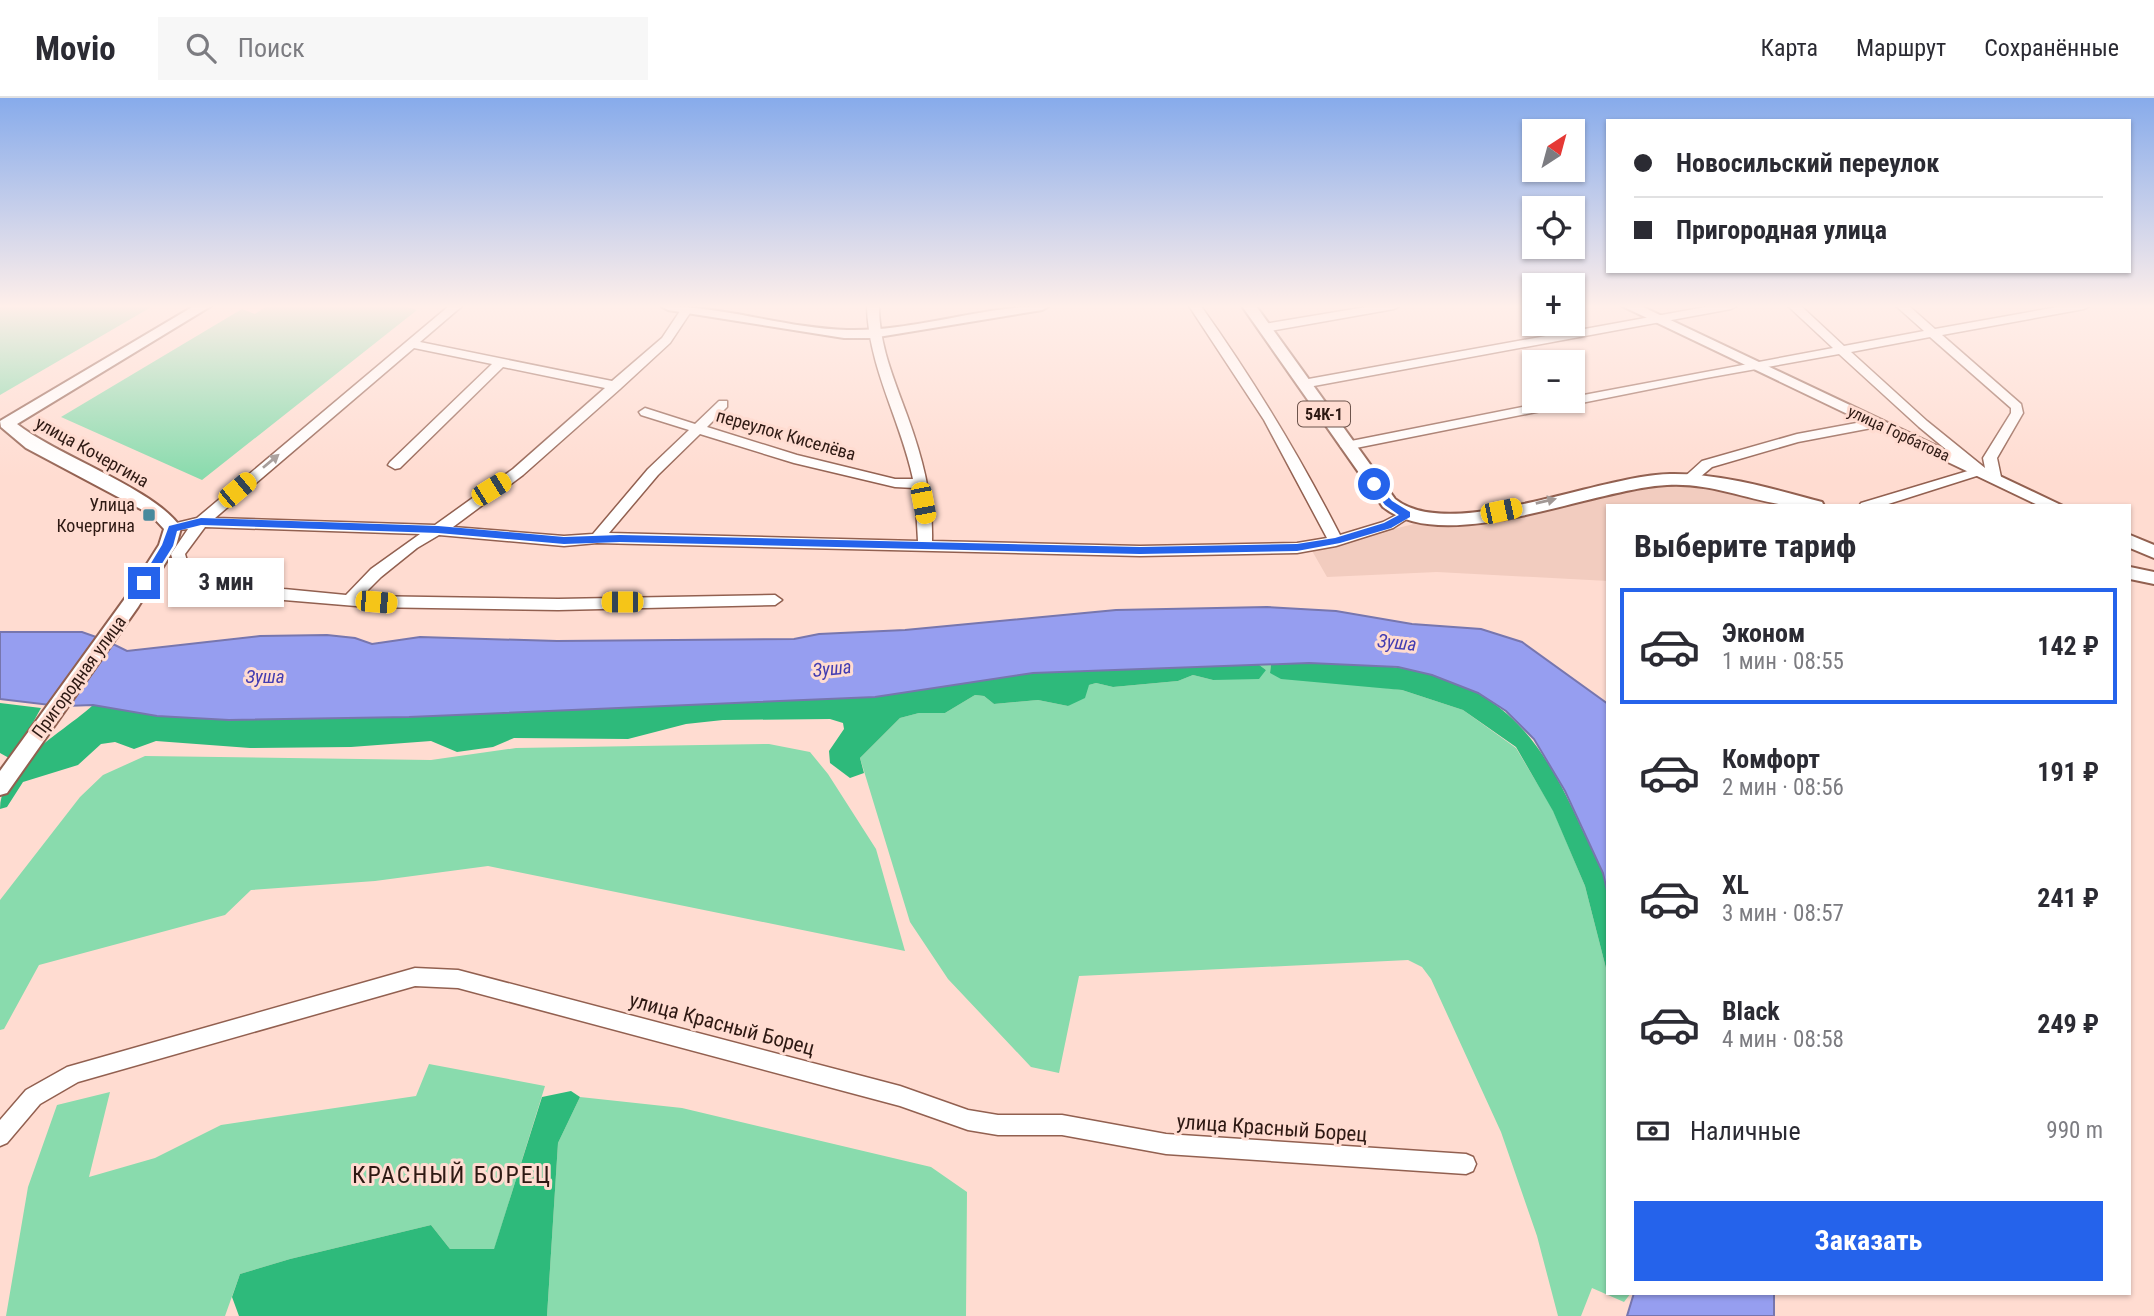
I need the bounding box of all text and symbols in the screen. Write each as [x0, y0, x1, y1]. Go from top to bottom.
search box [158, 17, 648, 80]
text: Movio [35, 29, 116, 68]
icon: search [182, 29, 220, 67]
text: Поиск [238, 33, 305, 63]
text: Карта [1761, 34, 1818, 62]
text: Маршрут [1856, 34, 1946, 62]
text: Сохранённые [1984, 34, 2119, 62]
north arrow [1522, 119, 1586, 182]
map controls [1522, 119, 1585, 413]
text: Новосильский переулок [1676, 148, 1939, 178]
button: locate [1522, 196, 1585, 259]
text: Пригородная улица [1676, 215, 1887, 245]
button: + [1522, 273, 1585, 336]
button: − [1522, 350, 1585, 413]
road number: 54К-1 [1298, 402, 1350, 426]
street label: улица Горбатова [1845, 402, 1953, 465]
street label: переулок Киселёва [714, 405, 858, 464]
street label: улица Кочергина [32, 412, 153, 491]
one-way arrow [263, 454, 280, 469]
car [215, 468, 260, 512]
route start [1358, 468, 1390, 500]
car [468, 469, 515, 509]
car [909, 480, 938, 526]
place label: Улица Кочергина [57, 494, 135, 536]
one-way arrow [1535, 495, 1557, 506]
car [1479, 496, 1524, 526]
marker: Улица Кочергина [141, 507, 157, 523]
text: Выберите тариф [1634, 527, 1856, 565]
callout: 3 мин [168, 559, 284, 608]
route end [128, 567, 160, 599]
text: 3 мин [198, 569, 254, 596]
car [355, 590, 398, 614]
car [602, 592, 644, 613]
street label: Пригородная улица [27, 612, 130, 742]
icon: car [1638, 615, 1701, 678]
text: Эконом [1722, 618, 1805, 648]
water label: Зуша [1376, 629, 1418, 656]
text: 142 ₽ [2037, 631, 2099, 661]
text: 1 мин · 08:55 [1722, 648, 1844, 675]
water label: Зуша [811, 655, 853, 682]
water label: Зуша [245, 665, 285, 688]
icon: car [1638, 741, 1701, 804]
text: Комфорт [1722, 744, 1820, 774]
text: 191 ₽ [2037, 757, 2099, 787]
text: 2 мин · 08:56 [1722, 774, 1844, 801]
icon: car [1638, 867, 1701, 930]
text: XL [1722, 870, 1749, 900]
text: 241 ₽ [2037, 883, 2099, 913]
text: 3 мин · 08:57 [1722, 900, 1844, 927]
street label: улица Красный Борец [627, 988, 817, 1060]
icon: car [1638, 993, 1701, 1056]
text: Black [1722, 996, 1780, 1026]
text: 249 ₽ [2037, 1009, 2099, 1039]
text: 4 мин · 08:58 [1722, 1026, 1844, 1053]
street label: улица Красный Борец [1176, 1109, 1368, 1147]
icon: cash [1634, 1112, 1672, 1150]
text: Наличные [1690, 1116, 1801, 1146]
text: 990 m [2046, 1117, 2103, 1144]
district label: КРАСНЫЙ БОРЕЦ [352, 1161, 552, 1189]
button: Заказать [1634, 1201, 2103, 1281]

